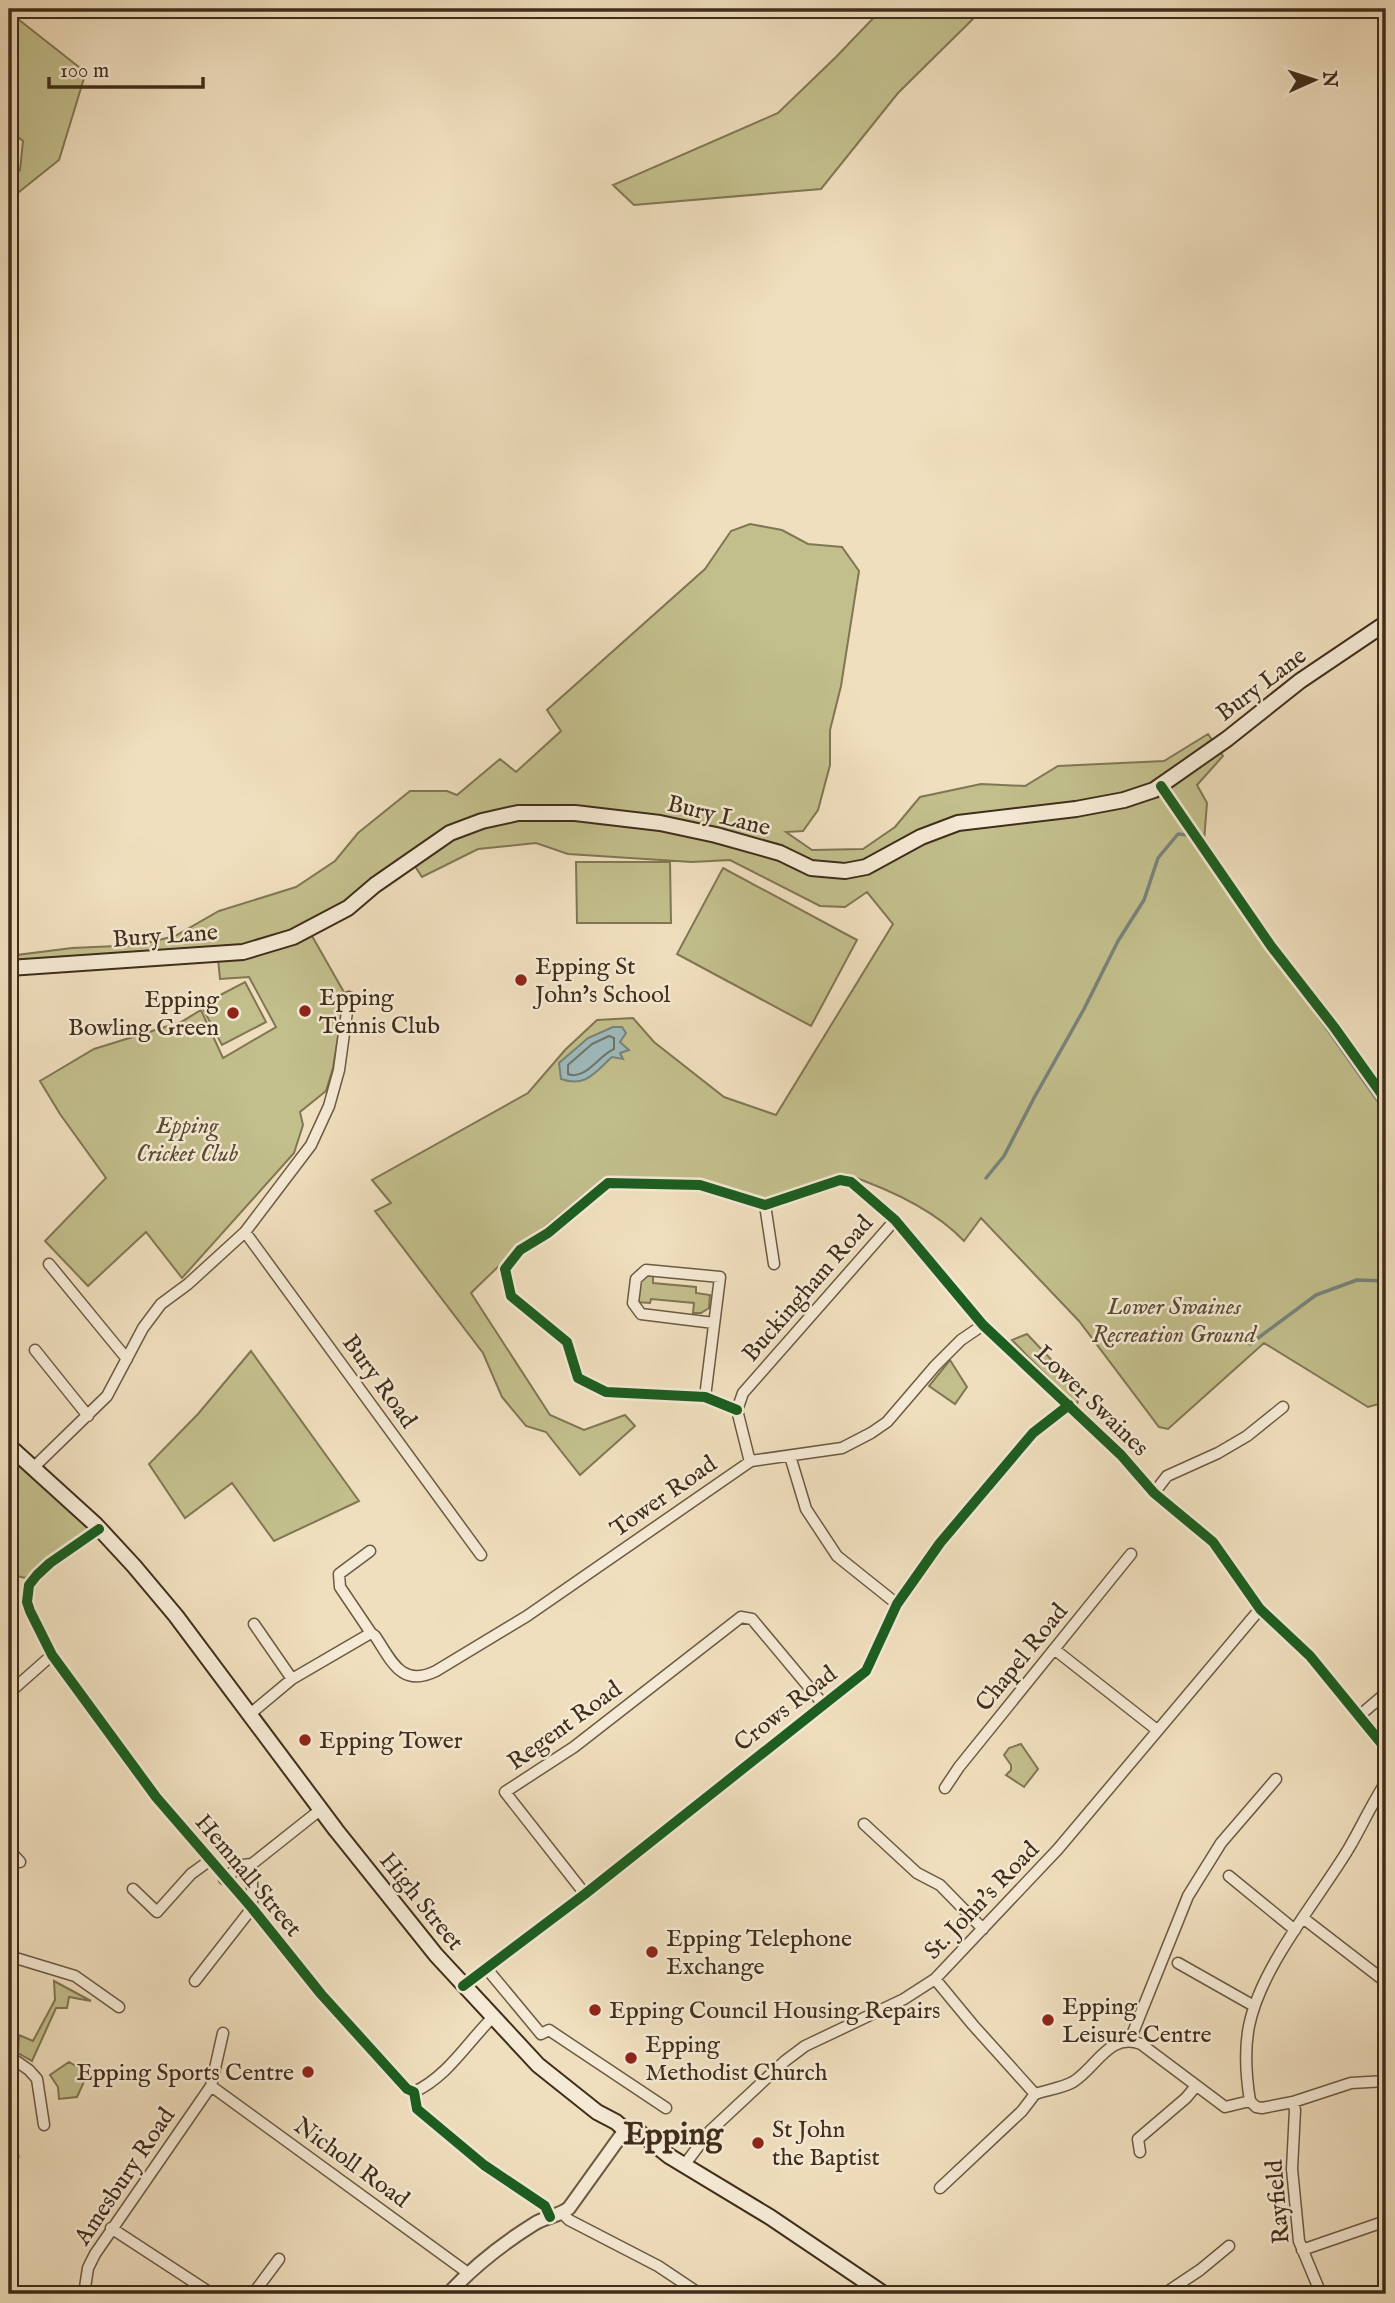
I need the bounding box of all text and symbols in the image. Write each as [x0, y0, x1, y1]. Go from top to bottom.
scale bar [49, 46, 203, 90]
north arrow [1280, 46, 1350, 116]
text: 100 m [60, 58, 109, 85]
text: N [1317, 69, 1341, 89]
street label: Bury Lane [1210, 641, 1313, 729]
street label: Bury Lane [664, 789, 774, 844]
street label: Bury Lane [111, 917, 219, 956]
place label: Epping St John's School [532, 952, 671, 1011]
marker: Epping St John's School [513, 972, 529, 988]
place label: Epping Tennis Club [319, 983, 440, 1042]
place label: Epping Bowling Green [68, 985, 220, 1044]
marker: Epping Tennis Club [297, 1003, 313, 1019]
marker: Epping Bowling Green [225, 1005, 241, 1021]
park label: Epping Cricket Club [136, 1111, 239, 1170]
street label: Buckingham Road [736, 1209, 881, 1369]
park label: Lower Swaines Recreation Ground [1092, 1292, 1258, 1351]
street label: Bury Road [334, 1329, 423, 1435]
street label: Lower Swaines [1027, 1339, 1155, 1463]
street label: Tower Road [605, 1449, 723, 1545]
street label: Chapel Road [969, 1597, 1075, 1718]
street label: Crows Road [728, 1659, 844, 1759]
street label: Regent Road [502, 1674, 628, 1778]
place label: Epping Tower [319, 1726, 463, 1757]
marker: Epping Tower [297, 1732, 313, 1748]
street label: Hemnall Street [187, 1808, 308, 1944]
street label: St. John's Road [918, 1835, 1046, 1967]
street label: High Street [372, 1846, 470, 1957]
place label: Epping Telephone Exchange [666, 1924, 852, 1983]
marker: Epping Telephone Exchange [644, 1944, 660, 1960]
place label: Epping Leisure Centre [1062, 1992, 1212, 2051]
place label: Epping Council Housing Repairs [609, 1996, 940, 2027]
marker: Epping Council Housing Repairs [587, 2002, 603, 2018]
marker: Epping Leisure Centre [1040, 2012, 1056, 2028]
place label: Epping Methodist Church [645, 2030, 828, 2089]
marker: Epping Methodist Church [623, 2050, 639, 2066]
place label: Epping Sports Centre [76, 2058, 294, 2089]
marker: Epping Sports Centre [300, 2064, 316, 2080]
street label: Amesbury Road [67, 2102, 183, 2252]
street label: Nicholl Road [287, 2111, 415, 2216]
district label: Epping [623, 2115, 724, 2156]
place label: St John the Baptist [772, 2115, 880, 2174]
marker: St John the Baptist [750, 2135, 766, 2151]
street label: Rayfield [1259, 2158, 1298, 2245]

